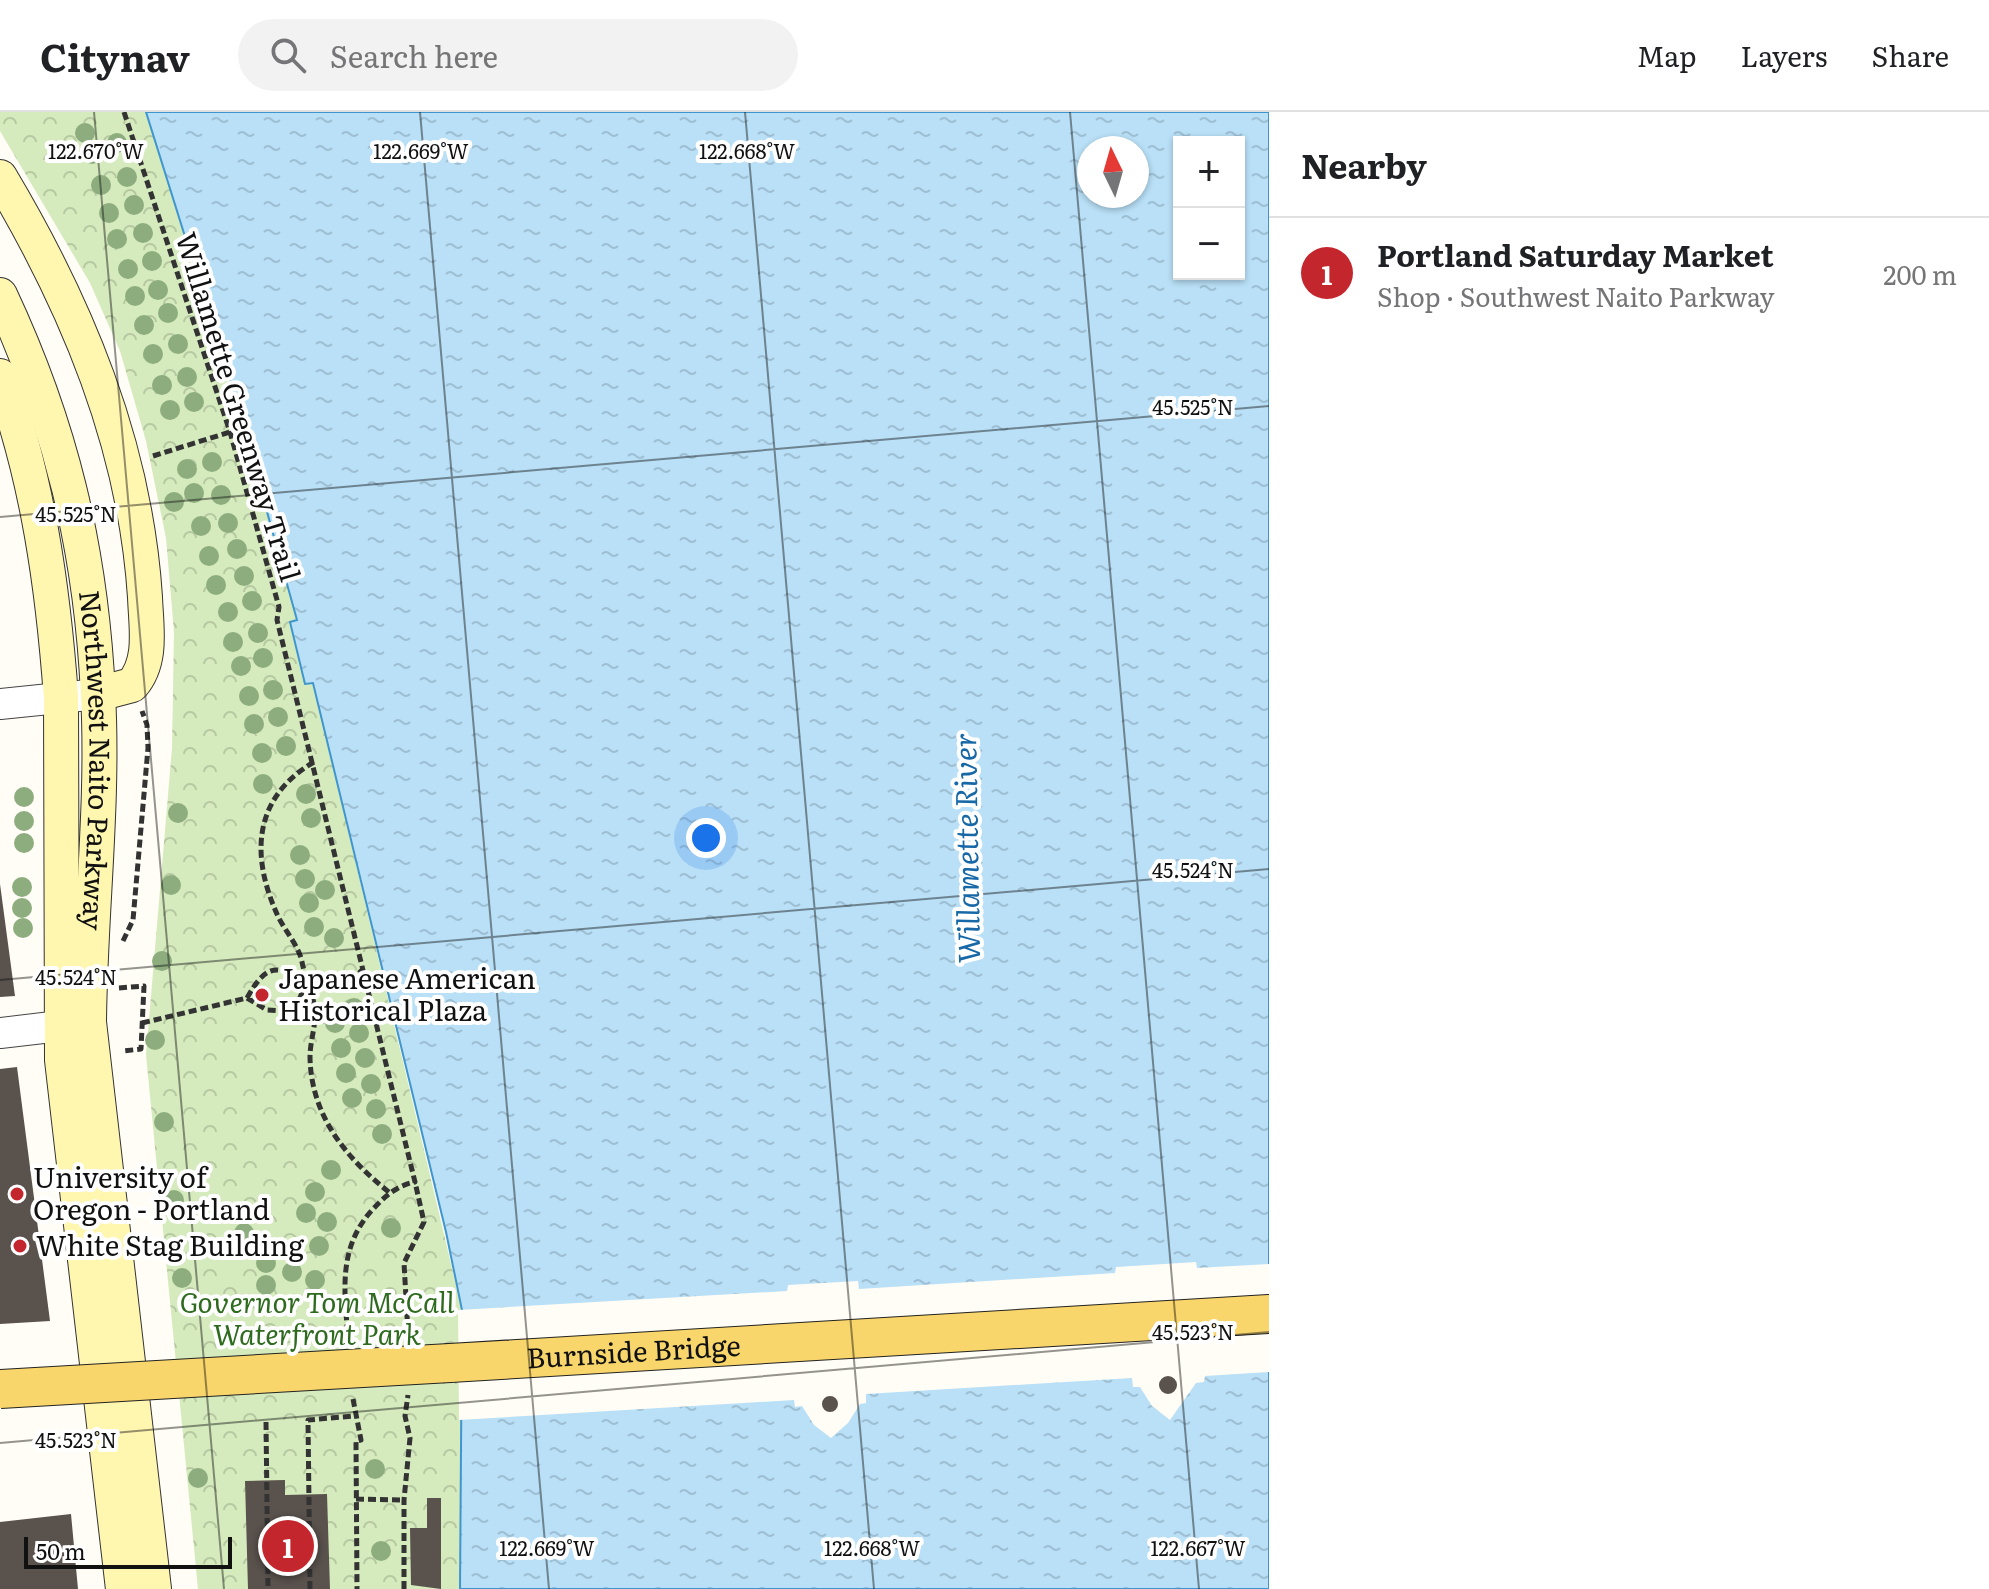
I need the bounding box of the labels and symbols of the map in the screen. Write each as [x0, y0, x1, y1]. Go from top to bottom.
text: 122.670°W [48, 135, 144, 165]
text: 122.669°W [373, 135, 469, 165]
text: 122.668°W [699, 135, 795, 165]
north arrow [1077, 136, 1149, 208]
street label: Willamette Greenway Trail [167, 227, 313, 586]
text: 45.525°N [1152, 391, 1234, 421]
text: 45.525°N [35, 498, 117, 528]
street label: Northwest Naito Parkway [70, 587, 123, 933]
water label: Willamette River [941, 732, 989, 964]
your location [686, 818, 726, 858]
text: 45.524°N [1152, 854, 1234, 884]
place label: Japanese American Historical Plaza [278, 956, 536, 1030]
text: 45.524°N [35, 961, 117, 991]
marker: Japanese American Historical Plaza [253, 986, 271, 1004]
place label: University of Oregon - Portland [33, 1155, 270, 1229]
marker: University of Oregon - Portland [8, 1185, 26, 1203]
place label: White Stag Building [36, 1223, 304, 1265]
marker: White Stag Building [11, 1237, 29, 1255]
park label: Governor Tom McCall Waterfront Park [180, 1280, 455, 1354]
text: 45.523°N [1152, 1316, 1234, 1346]
street label: Burnside Bridge [525, 1323, 742, 1377]
text: 45.523°N [35, 1424, 117, 1454]
pin: 1 [262, 1516, 314, 1576]
text: 122.669°W [499, 1532, 595, 1562]
text: 122.668°W [824, 1532, 920, 1562]
text: 122.667°W [1150, 1532, 1246, 1562]
scale bar [24, 1533, 232, 1569]

